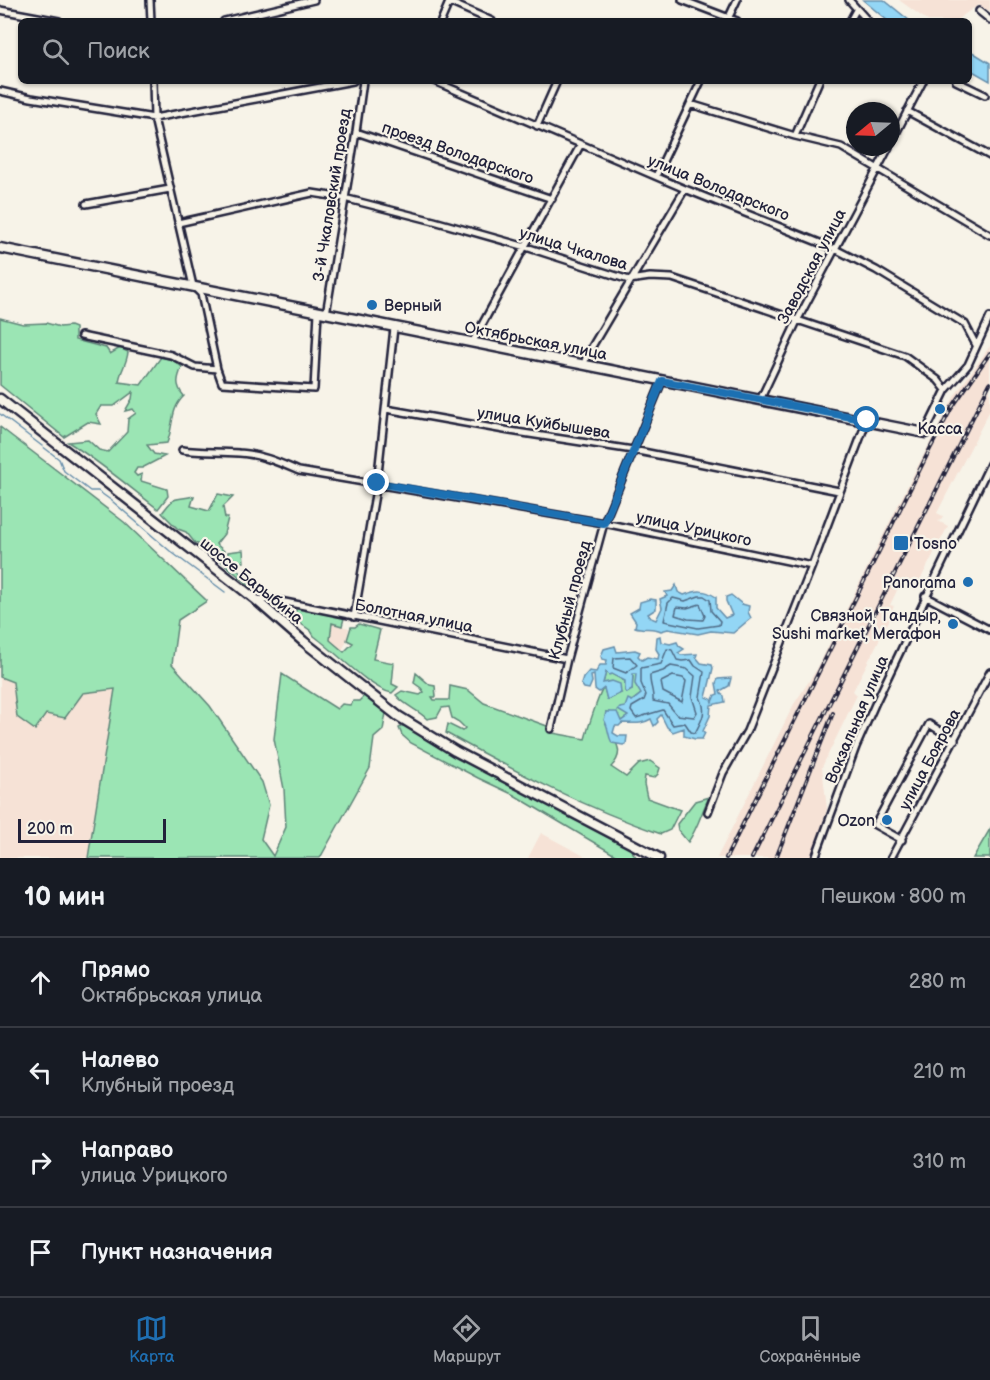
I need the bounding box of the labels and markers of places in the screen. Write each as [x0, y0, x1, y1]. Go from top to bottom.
place label: Верный [384, 297, 442, 316]
marker: Верный [365, 298, 379, 312]
marker: Касса [933, 402, 947, 416]
place label: Касса [918, 420, 963, 439]
marker: Tosno [892, 534, 910, 552]
place label: Tosno [914, 535, 957, 554]
place label: Panorama [883, 574, 956, 593]
marker: Panorama [961, 575, 975, 589]
place label: Связной, Тандыр, Sushi market, Мегафон [772, 607, 941, 644]
marker: Связной, Тандыр, Sushi market, Мегафон [946, 617, 960, 631]
place label: Ozon [837, 812, 875, 831]
marker: Ozon [880, 813, 894, 827]

